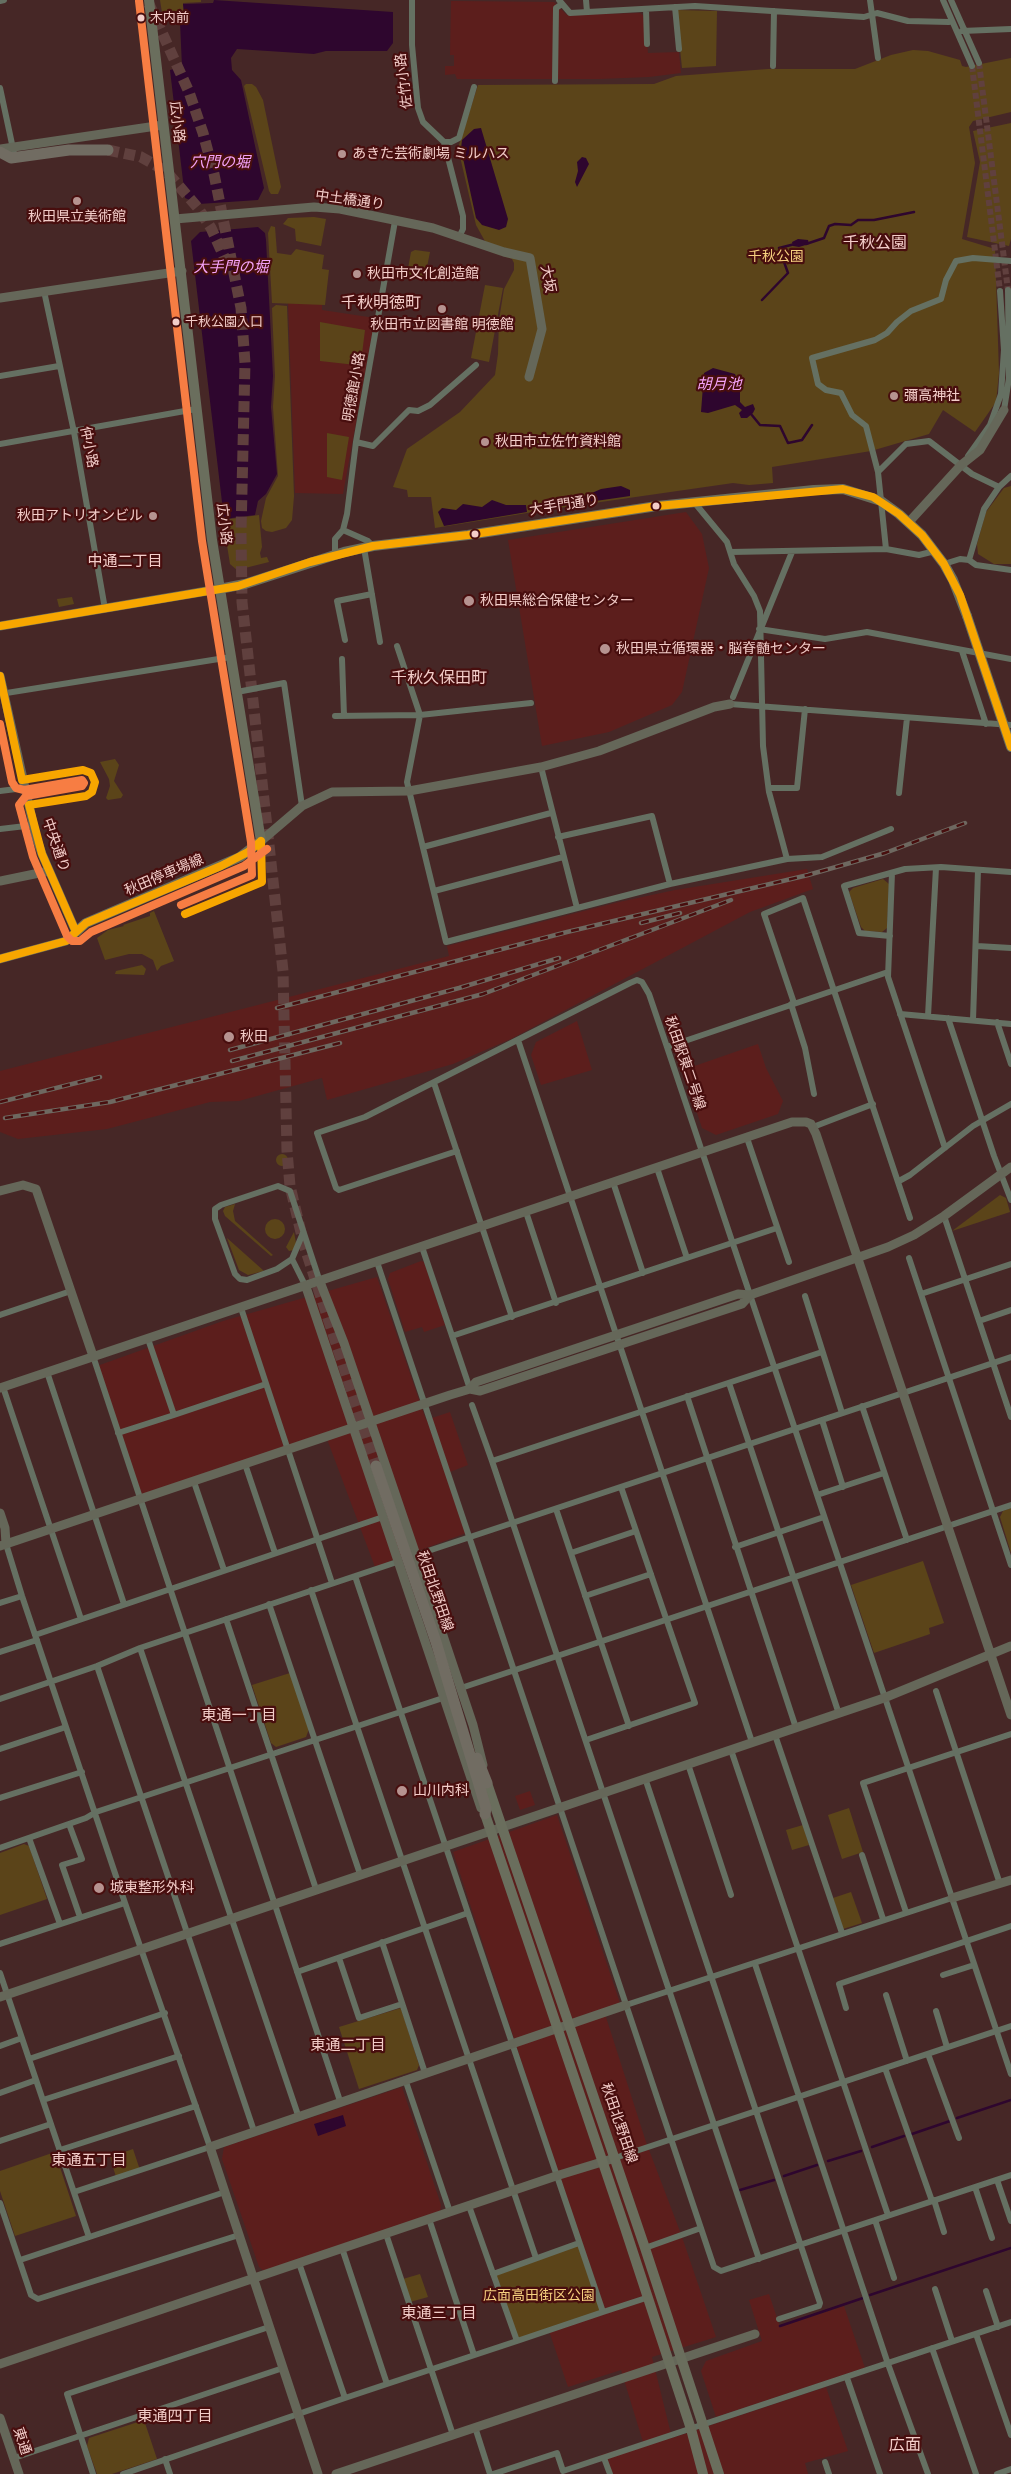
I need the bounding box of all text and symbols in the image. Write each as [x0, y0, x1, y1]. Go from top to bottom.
place label: 木内前 [150, 10, 189, 26]
marker: 木内前 [136, 13, 146, 23]
street label: 佐竹小路 [392, 52, 416, 110]
street label: 広小路 [166, 100, 188, 144]
place label: あきた芸術劇場 ミルハス [352, 146, 509, 162]
marker: あきた芸術劇場 ミルハス [336, 148, 348, 160]
water label: 穴門の堀 [190, 153, 250, 171]
street label: 中土橋通り [314, 187, 386, 213]
marker: 秋田県立美術館 [71, 195, 83, 207]
place label: 秋田県立美術館 [28, 209, 126, 225]
district label: 千秋公園 [843, 233, 907, 253]
park label: 千秋公園 [748, 249, 804, 265]
water label: 大手門の堀 [194, 258, 268, 276]
street label: 大坂 [537, 264, 559, 294]
place label: 秋田市文化創造館 [367, 266, 479, 282]
marker: 秋田市文化創造館 [351, 268, 363, 280]
district label: 千秋明徳町 [341, 293, 421, 313]
marker: 秋田市立図書館 明徳館 [436, 303, 448, 315]
place label: 千秋公園入口 [185, 314, 263, 330]
marker: 千秋公園入口 [171, 317, 181, 327]
place label: 秋田市立図書館 明徳館 [370, 317, 514, 333]
street label: 明徳館小路 [340, 351, 368, 423]
water label: 胡月池 [697, 375, 741, 393]
place label: 彌高神社 [904, 388, 960, 404]
marker: 彌高神社 [888, 390, 900, 402]
street label: 仲小路 [77, 425, 101, 469]
place label: 秋田市立佐竹資料館 [495, 434, 621, 450]
marker: 秋田市立佐竹資料館 [479, 436, 491, 448]
street label: 大手門通り [528, 491, 600, 519]
unlabelled marker [651, 501, 661, 511]
street label: 広小路 [213, 502, 235, 546]
place label: 秋田アトリオンビル [17, 508, 143, 524]
marker: 秋田アトリオンビル [147, 510, 159, 522]
unlabelled marker [470, 529, 480, 539]
district label: 中通二丁目 [88, 552, 162, 570]
place label: 秋田県総合保健センター [480, 593, 634, 609]
marker: 秋田県総合保健センター [462, 594, 476, 608]
place label: 秋田県立循環器・脳脊髄センター [616, 641, 826, 657]
marker: 秋田県立循環器・脳脊髄センター [598, 642, 612, 656]
district label: 千秋久保田町 [391, 668, 487, 688]
street label: 中央通り [39, 816, 73, 874]
street label: 秋田停車場線 [122, 851, 206, 899]
street label: 秋田駅東二号線 [661, 1014, 709, 1112]
place label: 秋田 [240, 1029, 268, 1045]
marker: 秋田 [222, 1030, 236, 1044]
street label: 秋田北野田線 [413, 1549, 457, 1633]
district label: 東通一丁目 [202, 1706, 276, 1724]
place label: 山川内科 [413, 1783, 469, 1799]
marker: 山川内科 [395, 1784, 409, 1798]
place label: 城東整形外科 [110, 1880, 194, 1896]
marker: 城東整形外科 [92, 1881, 106, 1895]
district label: 東通二丁目 [311, 2036, 385, 2054]
street label: 秋田北野田線 [597, 2081, 641, 2165]
district label: 東通五丁目 [52, 2151, 126, 2169]
park label: 広面高田街区公園 [483, 2288, 595, 2304]
district label: 東通三丁目 [402, 2304, 476, 2322]
district label: 東通四丁目 [138, 2407, 212, 2425]
street label: 東通 [10, 2425, 34, 2457]
district label: 広面 [889, 2435, 921, 2455]

